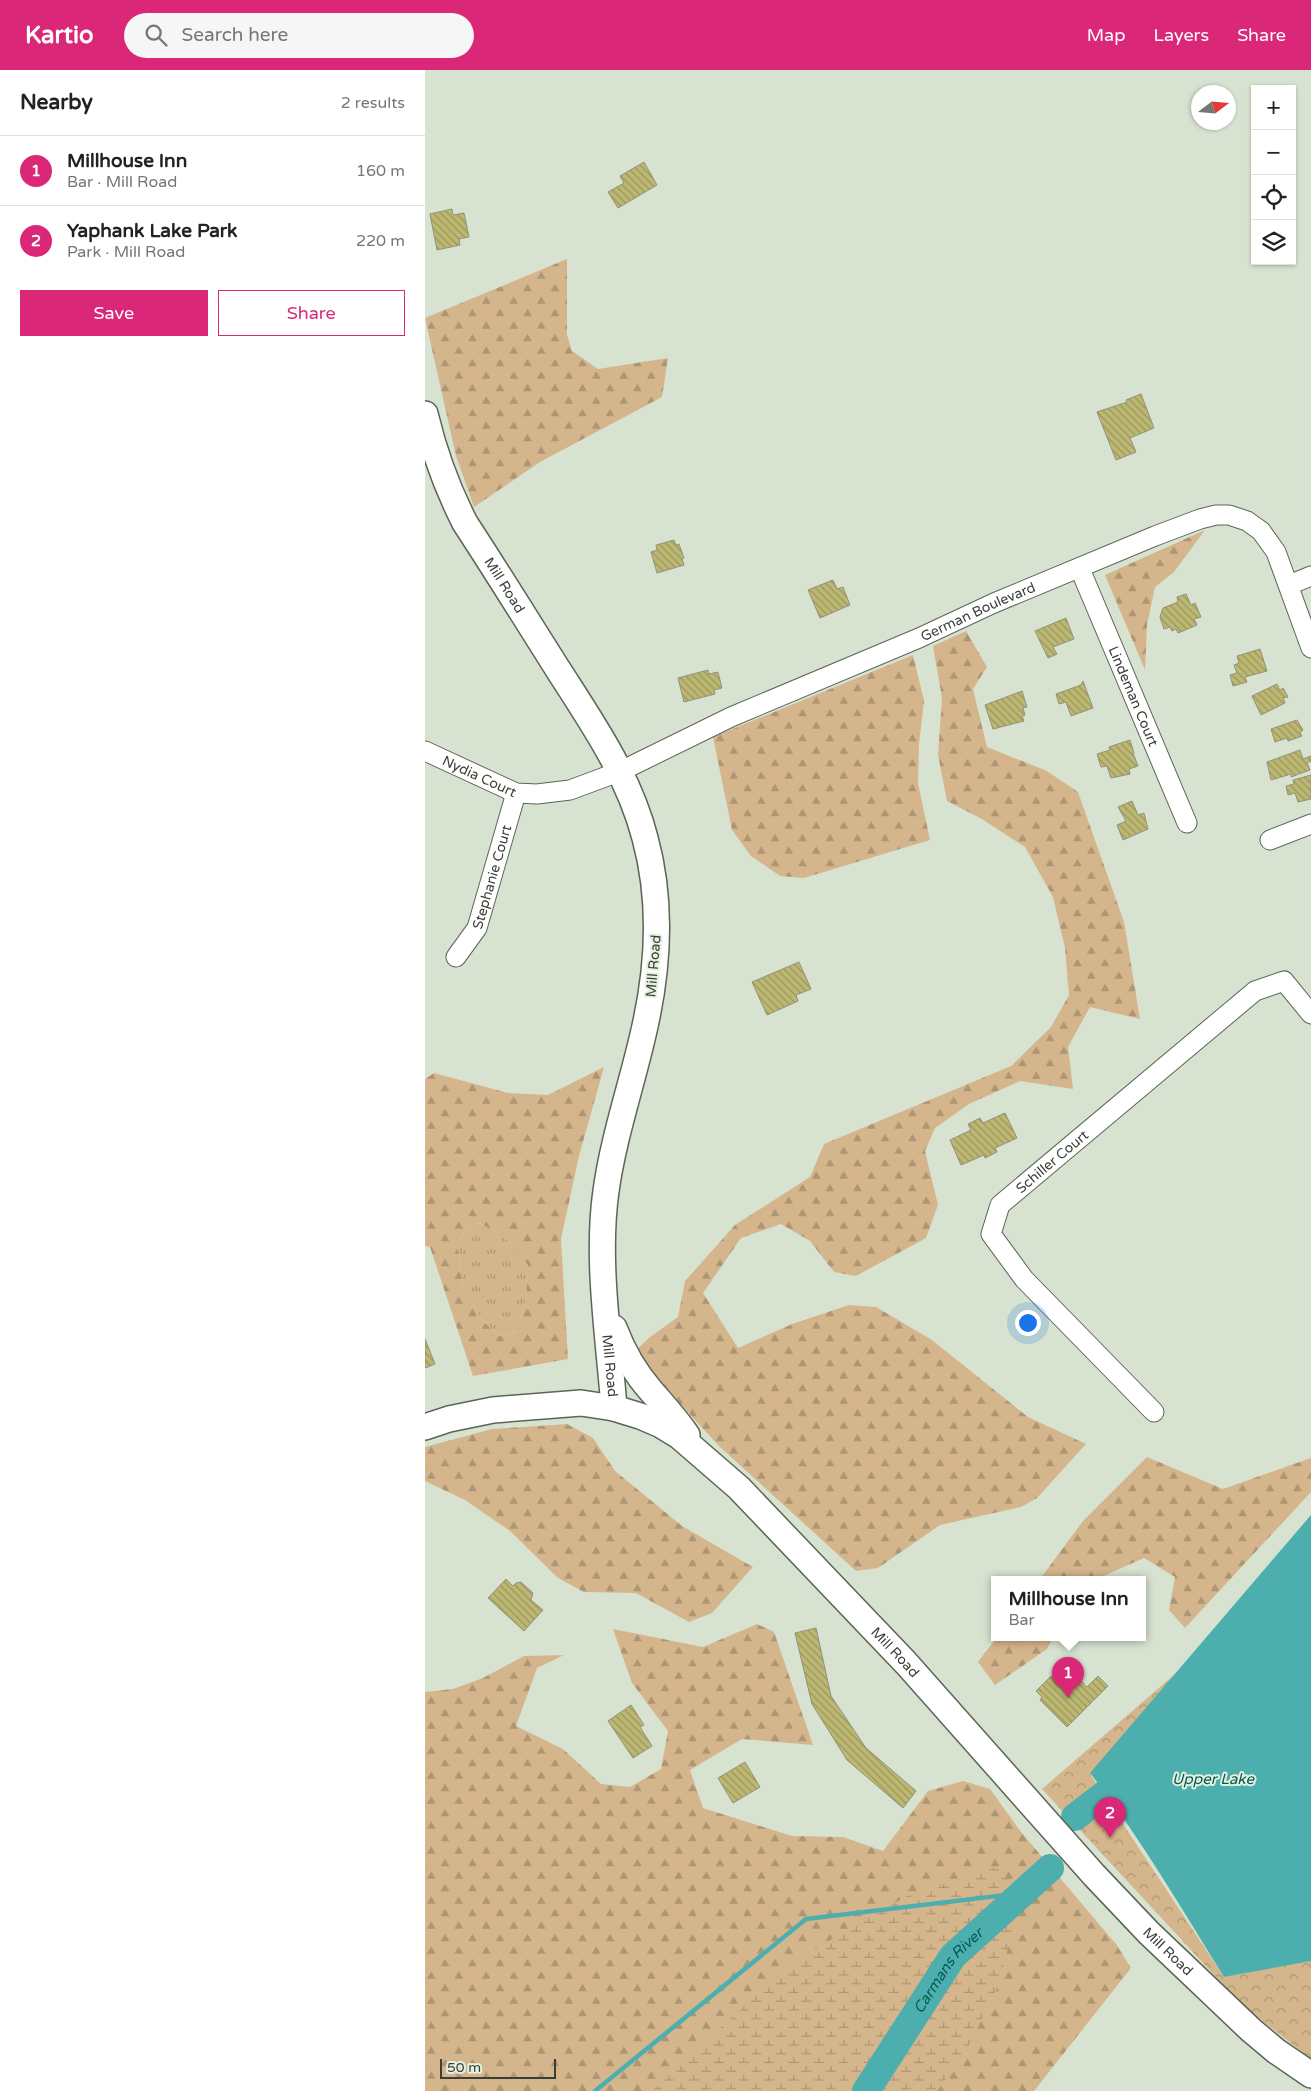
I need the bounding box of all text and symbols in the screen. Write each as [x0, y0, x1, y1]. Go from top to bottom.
search box [124, 13, 474, 58]
text: Kartio [25, 21, 94, 50]
icon: search [142, 21, 170, 49]
text: Search here [182, 24, 288, 46]
text: Map [1087, 24, 1126, 46]
text: Layers [1154, 24, 1209, 46]
text: Share [1237, 24, 1286, 46]
north arrow [1191, 85, 1236, 130]
map controls [1251, 85, 1296, 265]
button: + [1251, 85, 1296, 130]
text: Nearby [20, 90, 93, 115]
text: 2 results [341, 93, 405, 113]
button: − [1251, 130, 1296, 175]
text: Millhouse Inn [67, 150, 187, 172]
text: 1 [31, 161, 41, 181]
text: 160 m [356, 161, 405, 181]
text: Bar · Mill Road [67, 172, 177, 192]
button: locate [1251, 175, 1296, 220]
text: Yaphank Lake Park [67, 220, 237, 242]
button: layers [1251, 220, 1296, 265]
text: 2 [31, 231, 41, 251]
text: 220 m [356, 231, 405, 251]
text: Park · Mill Road [67, 242, 185, 262]
button: Save [20, 290, 208, 336]
button: Share [218, 290, 405, 336]
street label: Mill Road [480, 554, 528, 616]
street label: German Boulevard [918, 579, 1038, 645]
street label: Lindeman Court [1104, 644, 1162, 750]
street label: Nydia Court [440, 752, 520, 801]
street label: Stephanie Court [469, 822, 516, 931]
street label: Mill Road [642, 934, 665, 998]
street label: Schiller Court [1013, 1126, 1092, 1197]
your location [1015, 1310, 1041, 1336]
street label: Mill Road [598, 1334, 621, 1398]
popup [991, 1576, 1146, 1641]
text: Millhouse Inn [1008, 1588, 1129, 1610]
text: Bar [1008, 1610, 1035, 1630]
street label: Mill Road [867, 1624, 923, 1681]
pin: 1 [1052, 1657, 1084, 1698]
water label: Upper Lake [1172, 1770, 1255, 1788]
pin: 2 [1094, 1797, 1126, 1838]
water label: Carmans River [909, 1923, 988, 2017]
street label: Mill Road [1139, 1924, 1196, 1979]
scale bar [440, 2056, 556, 2079]
text: 50 m [447, 2059, 481, 2076]

